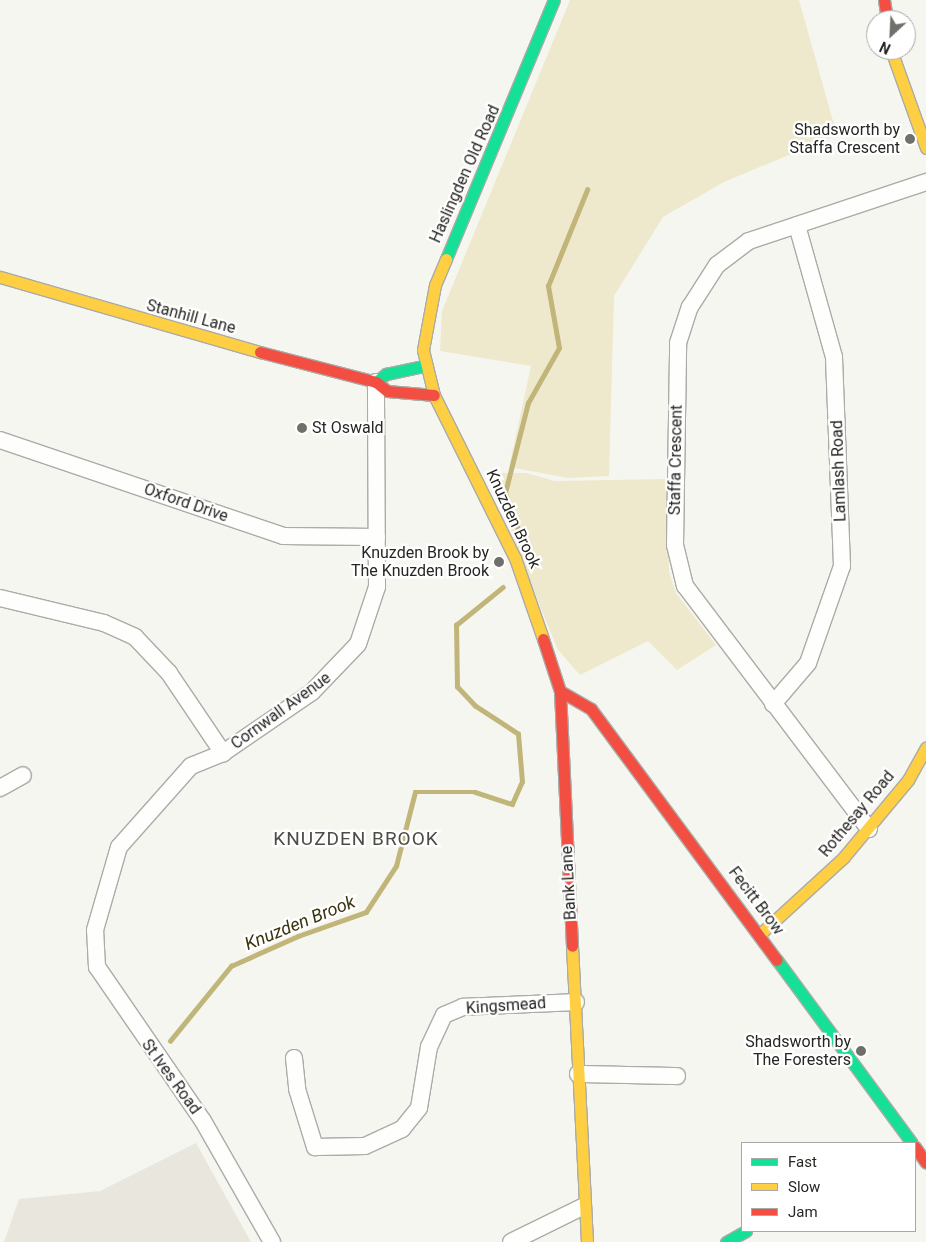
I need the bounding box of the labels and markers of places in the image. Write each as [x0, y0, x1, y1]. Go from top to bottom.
place label: Shadsworth by Staffa Crescent [789, 120, 900, 158]
marker: Shadsworth by Staffa Crescent [904, 133, 916, 145]
place label: St Oswald [312, 418, 384, 438]
marker: St Oswald [296, 422, 308, 434]
place label: Knuzden Brook by The Knuzden Brook [351, 543, 489, 581]
marker: Knuzden Brook by The Knuzden Brook [493, 556, 505, 568]
place label: Shadsworth by The Foresters [745, 1032, 851, 1070]
marker: Shadsworth by The Foresters [855, 1045, 867, 1057]

